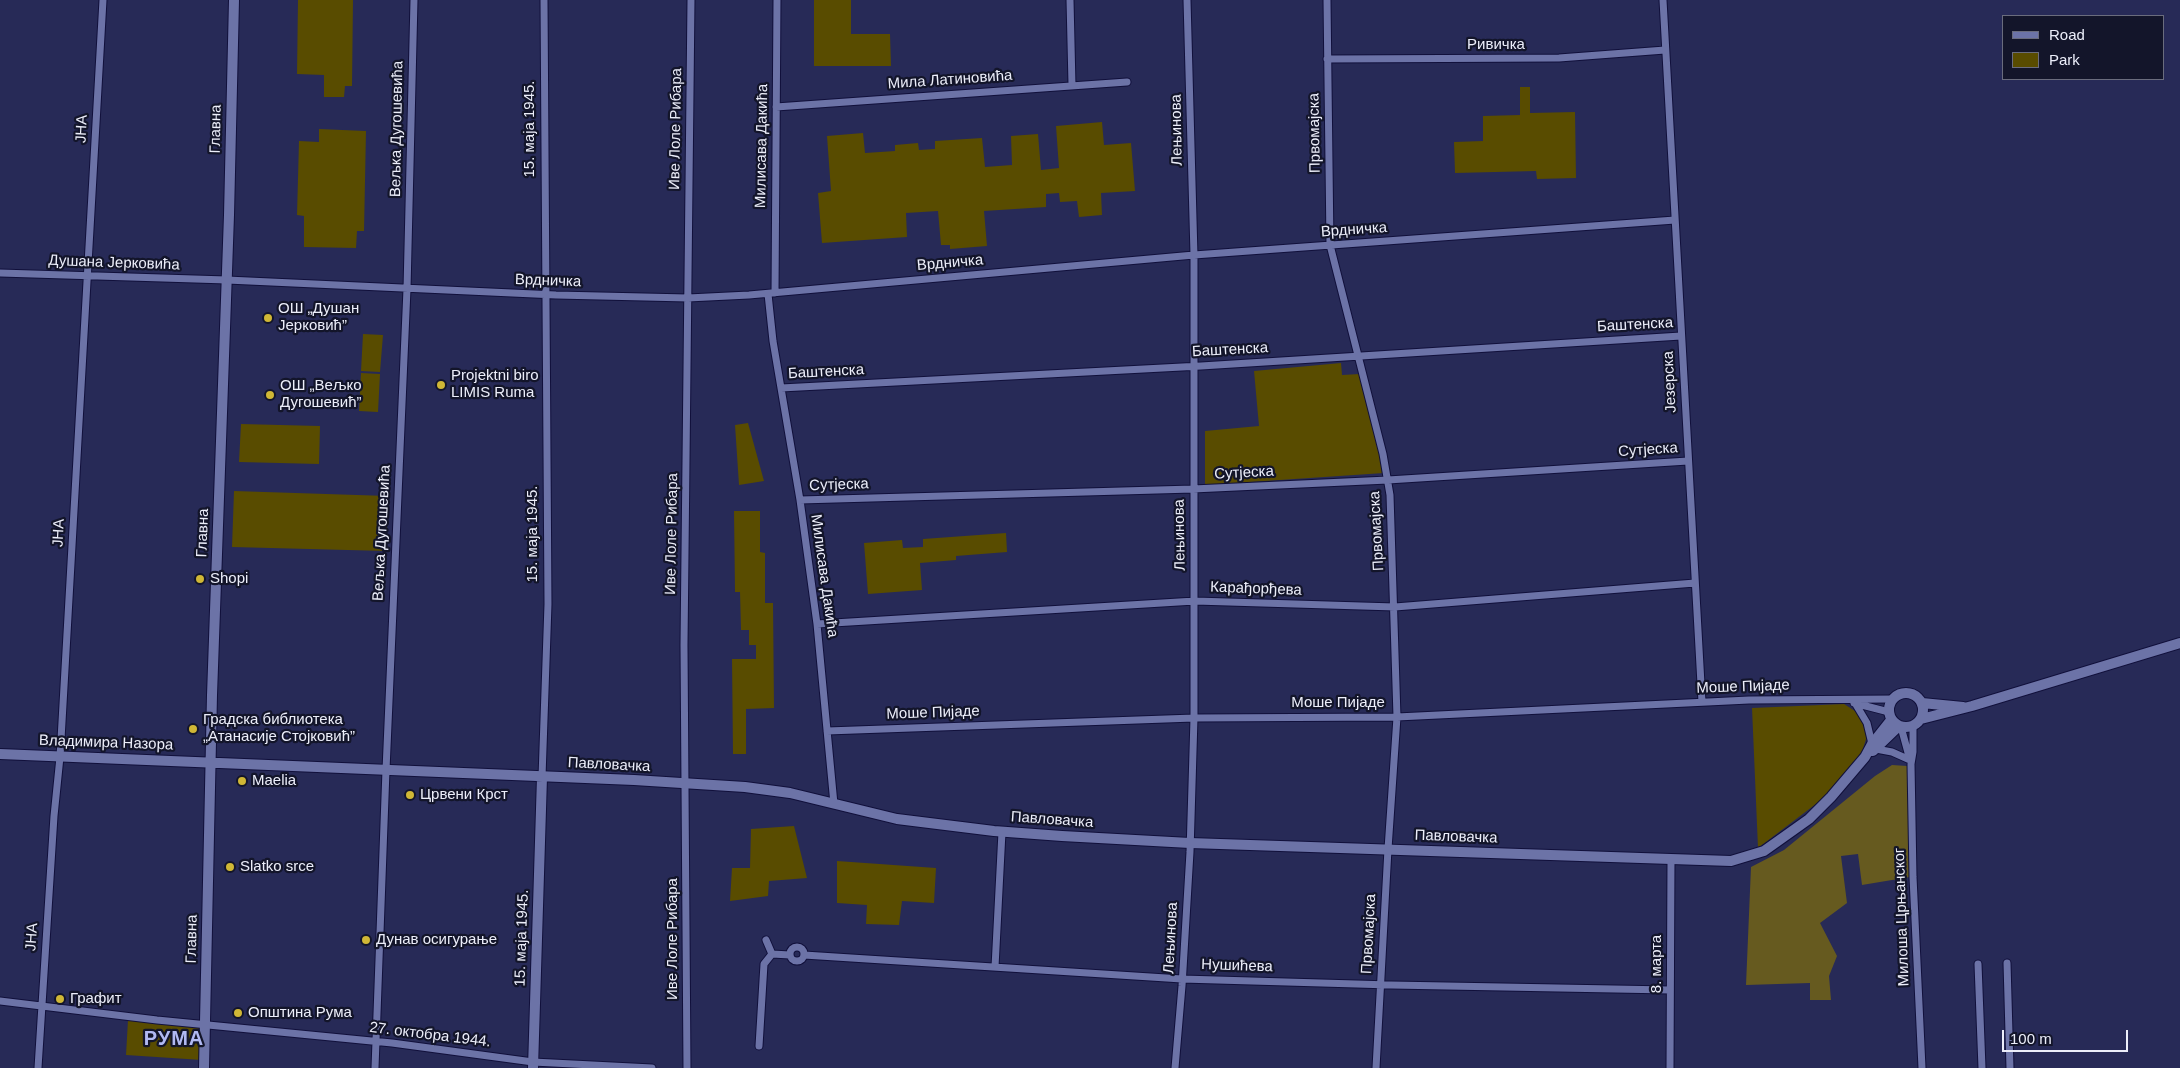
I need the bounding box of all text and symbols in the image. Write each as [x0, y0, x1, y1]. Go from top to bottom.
legend [2002, 15, 2165, 80]
text: Road [2049, 26, 2085, 43]
street label: Ривичка [1467, 36, 1525, 54]
text: Park [2049, 51, 2080, 68]
street label: Вељка Дугошевића [387, 61, 407, 197]
street label: Мила Латиновића [887, 67, 1013, 93]
street label: Иве Лоле Рибара [666, 68, 686, 190]
street label: 15. маја 1945. [521, 80, 539, 178]
street label: Милисава Дакића [752, 84, 772, 208]
street label: Првомајска [1305, 93, 1325, 173]
street label: Лењинова [1167, 94, 1187, 166]
street label: Главна [207, 104, 225, 154]
street label: ЈНА [72, 114, 92, 144]
street label: Врдничка [1320, 219, 1388, 241]
street label: Врдничка [916, 251, 984, 275]
street label: Душана Јерковића [48, 252, 180, 274]
street label: Врдничка [514, 271, 582, 291]
place label: ОШ „Душан Јерковић” [278, 300, 359, 335]
marker: ОШ „Душан Јерковић” [262, 312, 274, 324]
street label: Баштенска [1596, 314, 1674, 336]
street label: Баштенска [1191, 339, 1269, 361]
street label: Језерска [1659, 351, 1681, 413]
street label: Баштенска [787, 361, 865, 383]
place label: Projektni biro LIMIS Ruma [451, 367, 539, 402]
place label: ОШ „Вељко Дугошевић” [280, 377, 362, 412]
marker: Projektni biro LIMIS Ruma [435, 379, 447, 391]
marker: ОШ „Вељко Дугошевић” [264, 389, 276, 401]
street label: Сутјеска [1618, 439, 1678, 461]
street label: Сутјеска [1214, 462, 1274, 484]
street label: Вељка Дугошевића [369, 465, 395, 601]
street label: Иве Лоле Рибара [662, 473, 682, 595]
street label: Сутјеска [809, 475, 869, 495]
street label: 15. маја 1945. [524, 485, 542, 583]
street label: Првомајска [1366, 491, 1388, 571]
street label: Лењинова [1170, 499, 1190, 571]
street label: Главна [193, 508, 213, 558]
street label: Милисава Дакића [806, 513, 842, 639]
street label: ЈНА [49, 518, 69, 548]
place label: Shopi [210, 570, 248, 588]
marker: Shopi [194, 573, 206, 585]
street label: Карађорђева [1210, 578, 1302, 600]
street label: Моше Пијаде [1696, 676, 1790, 698]
street label: Моше Пијаде [1291, 694, 1385, 712]
street label: Моше Пијаде [886, 702, 980, 724]
place label: Градска библиотека „Атанасије Стојковић” [203, 711, 355, 746]
marker: Градска библиотека „Атанасије Стојковић” [187, 723, 199, 735]
street label: Владимира Назора [38, 732, 174, 754]
street label: Павловачка [567, 754, 651, 776]
place label: Maelia [252, 772, 296, 790]
marker: Maelia [236, 775, 248, 787]
place label: Црвени Крст [420, 786, 508, 804]
marker: Црвени Крст [404, 789, 416, 801]
street label: Павловачка [1010, 808, 1094, 832]
street label: Павловачка [1414, 827, 1498, 847]
street label: Милоша Црњанског [1891, 847, 1913, 987]
place label: Slatko srce [240, 858, 314, 876]
marker: Slatko srce [224, 861, 236, 873]
street label: Иве Лоле Рибара [664, 878, 682, 1000]
street label: 15. маја 1945. [511, 889, 533, 987]
street label: Првомајска [1358, 894, 1380, 974]
street label: Лењинова [1160, 902, 1182, 974]
street label: Главна [183, 914, 201, 964]
street label: ЈНА [22, 922, 42, 952]
place label: Дунав осигурање [376, 931, 497, 949]
marker: Дунав осигурање [360, 934, 372, 946]
street label: 8. марта [1648, 935, 1666, 993]
street label: Нушићева [1201, 956, 1273, 976]
place label: Графит [70, 990, 122, 1008]
marker: Графит [54, 993, 66, 1005]
place label: Општина Рума [248, 1004, 352, 1022]
marker: Општина Рума [232, 1007, 244, 1019]
street label: 27. октобра 1944. [368, 1019, 492, 1051]
scale bar [2005, 1020, 2131, 1052]
district label: РУМА [143, 1027, 205, 1051]
text: 100 m [2010, 1030, 2052, 1047]

